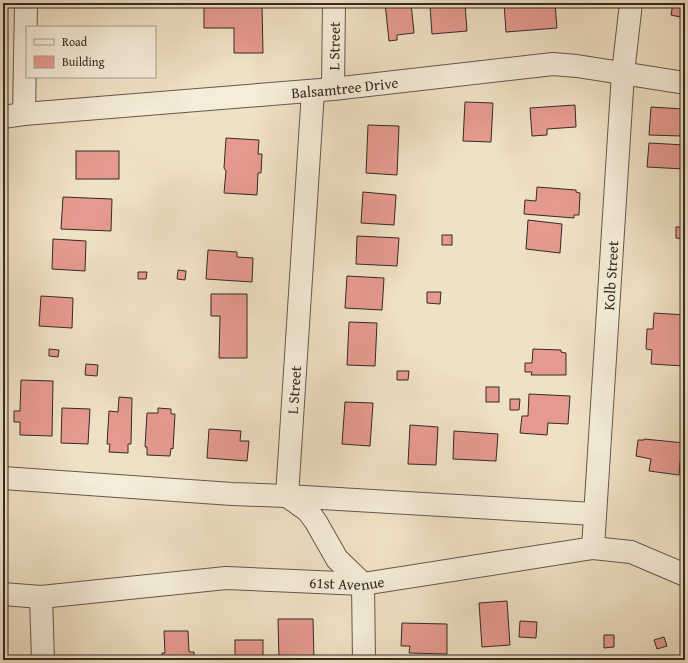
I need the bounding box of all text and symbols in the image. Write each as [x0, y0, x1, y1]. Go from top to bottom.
street label: L Street [323, 21, 344, 70]
legend [26, 26, 156, 78]
text: Road [62, 33, 88, 50]
text: Building [62, 53, 105, 70]
street label: Balsamtree Drive [290, 71, 399, 103]
street label: Kolb Street [598, 239, 623, 311]
street label: L Street [282, 364, 306, 415]
street label: 61st Avenue [309, 570, 386, 595]

